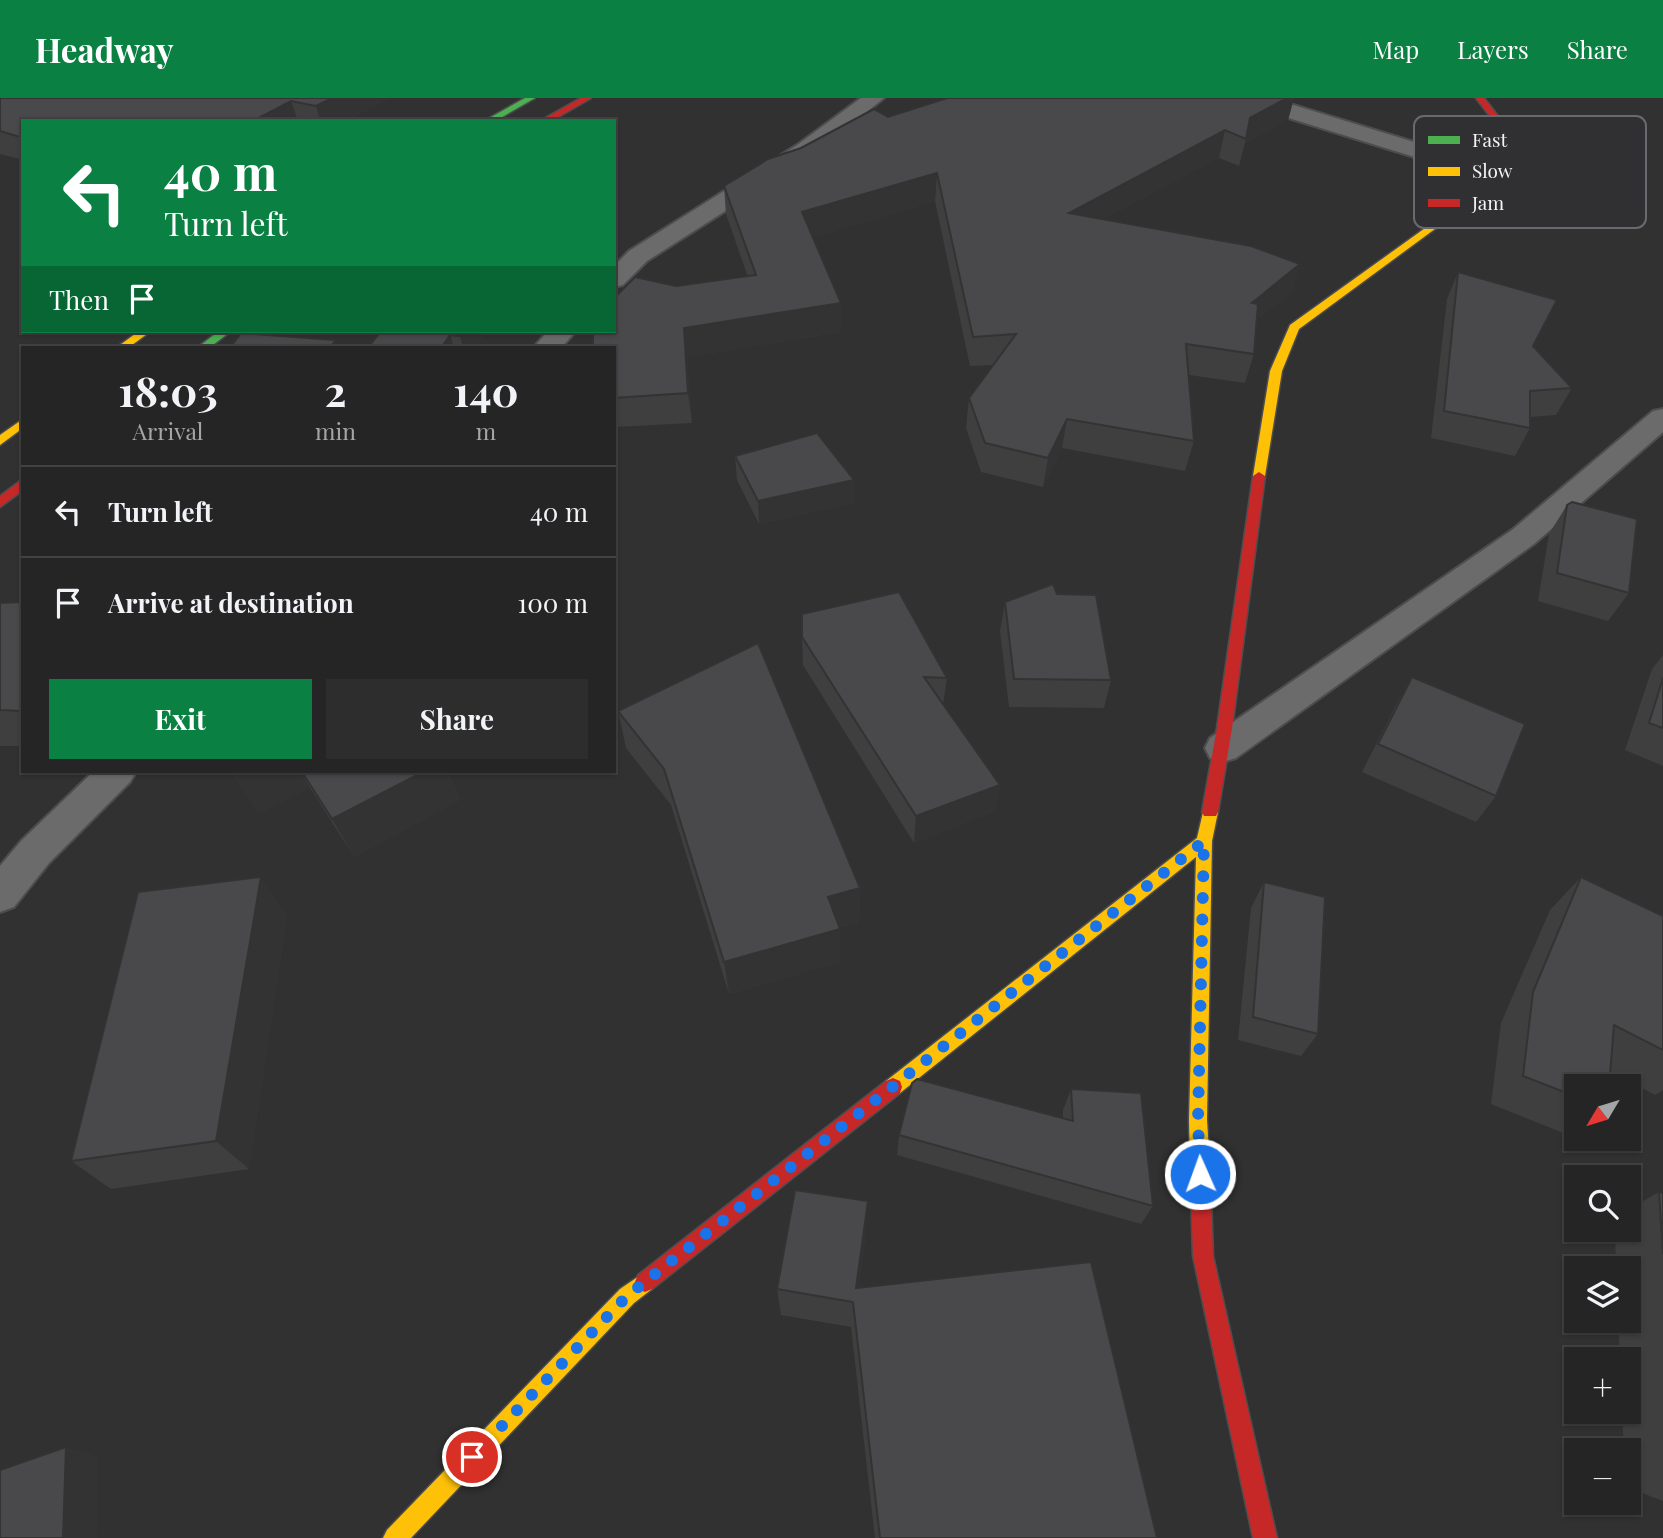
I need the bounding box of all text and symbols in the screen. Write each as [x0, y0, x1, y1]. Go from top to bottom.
text: Headway [35, 27, 174, 71]
text: Map [1373, 33, 1419, 65]
text: Layers [1457, 33, 1529, 65]
text: Share [1567, 33, 1628, 65]
legend [1414, 116, 1646, 228]
text: Fast [1472, 126, 1508, 152]
text: 40 m [164, 138, 277, 203]
icon: left [49, 147, 140, 238]
text: Slow [1472, 157, 1513, 183]
text: Jam [1471, 189, 1504, 215]
text: Turn left [164, 201, 288, 244]
icon: arrive [123, 280, 161, 318]
text: Then [49, 282, 109, 317]
text: 18:03 [118, 362, 218, 418]
text: 2 [325, 362, 347, 418]
text: 140 [453, 362, 519, 418]
text: Arrival [133, 415, 203, 446]
text: min [315, 415, 356, 446]
text: m [476, 415, 496, 446]
icon: left [49, 493, 87, 531]
text: Turn left [108, 494, 213, 529]
text: 40 m [530, 494, 588, 529]
icon: arrive [49, 584, 87, 622]
text: Arrive at destination [108, 585, 354, 620]
text: 100 m [518, 585, 588, 620]
button: Exit [49, 679, 312, 759]
button: Share [326, 679, 588, 759]
north arrow [1564, 1074, 1642, 1152]
map controls [1564, 1074, 1641, 1515]
position arrow [1163, 1137, 1237, 1211]
button: search [1564, 1165, 1641, 1242]
button: layers [1564, 1256, 1641, 1333]
button: + [1564, 1347, 1641, 1424]
pin [442, 1427, 502, 1487]
icon: arrive [453, 1438, 491, 1476]
button: − [1564, 1438, 1641, 1515]

